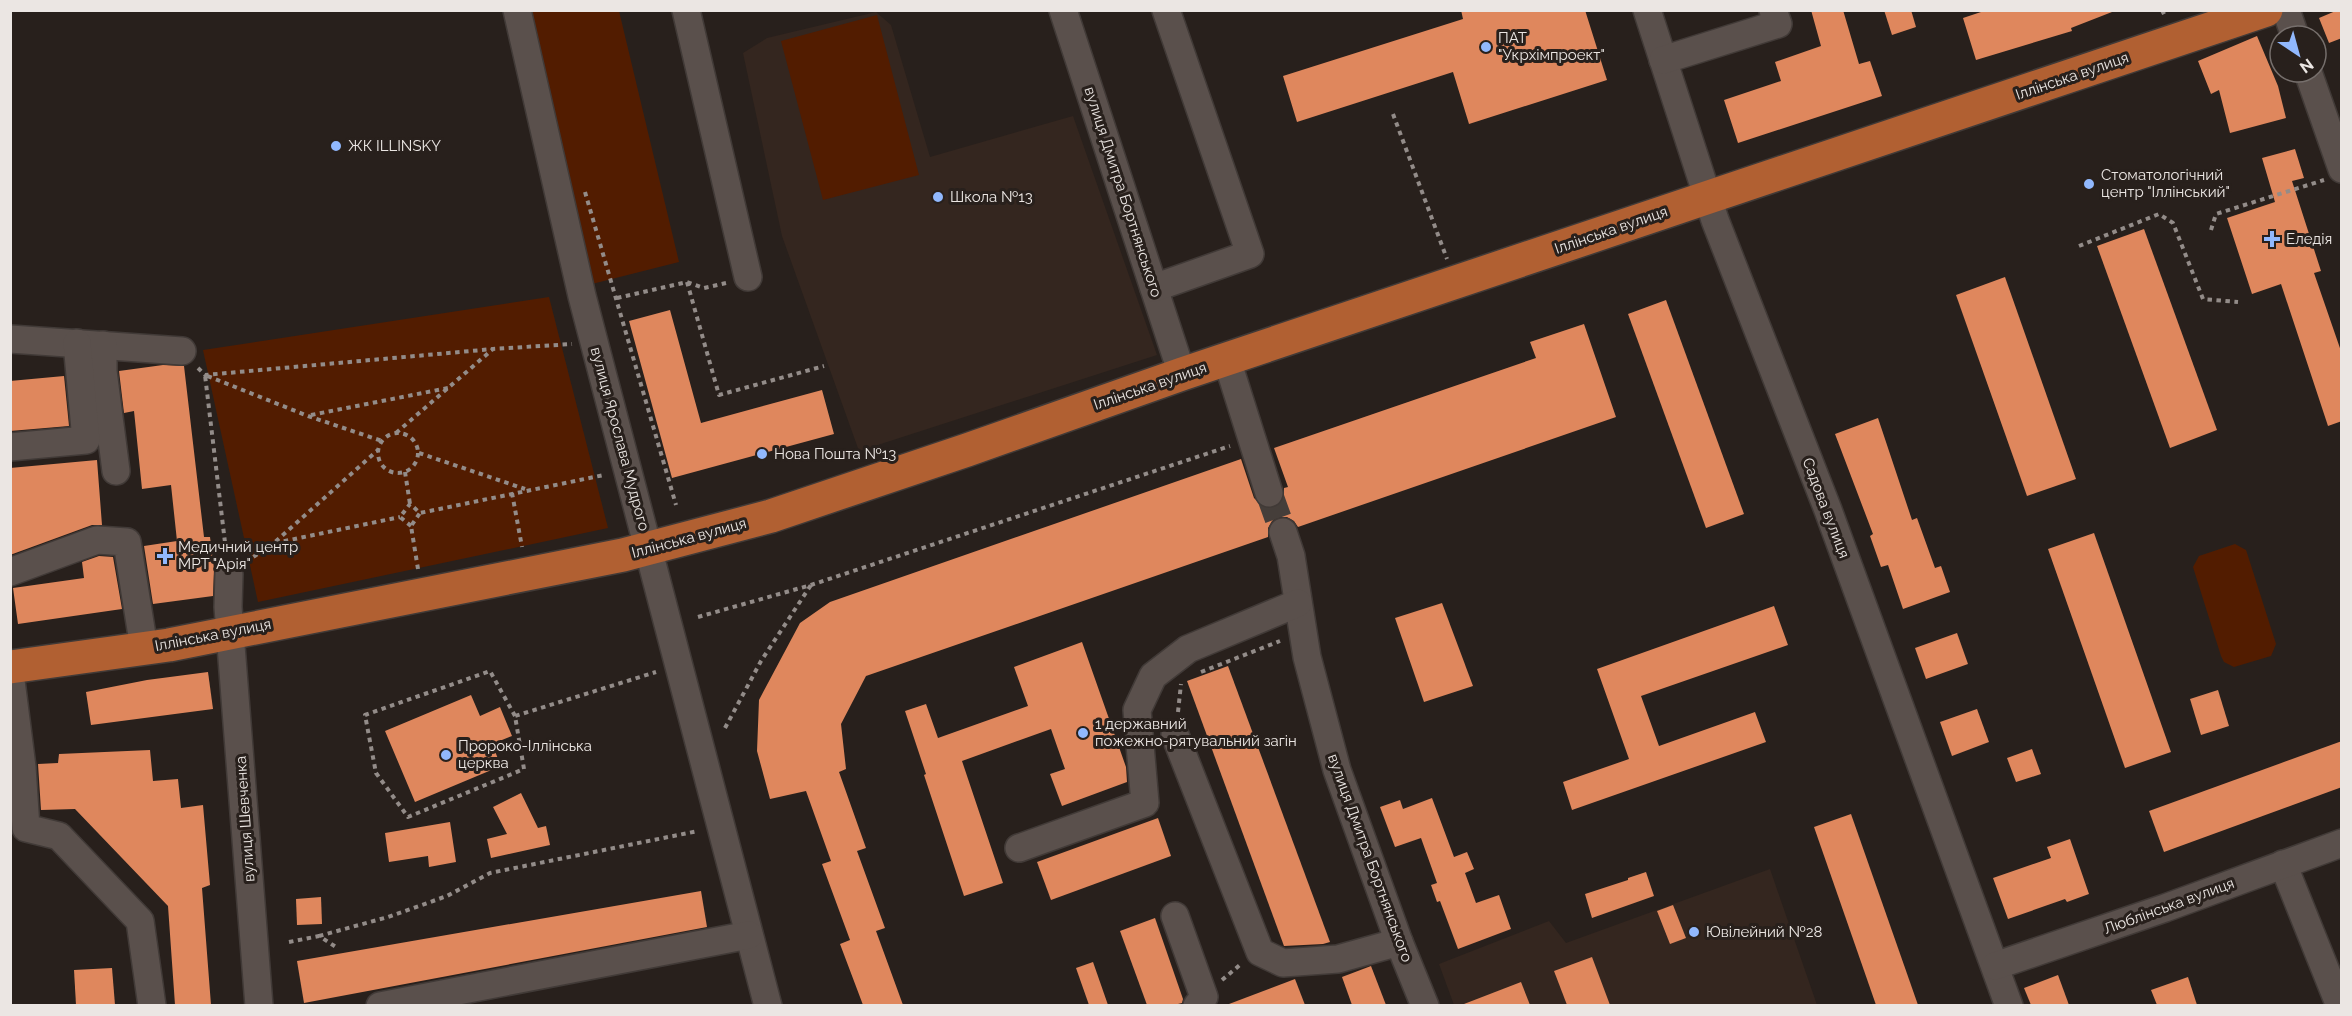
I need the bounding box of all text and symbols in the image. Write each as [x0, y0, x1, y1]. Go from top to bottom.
north arrow [2268, 24, 2328, 84]
place label: ПАТ "Укрхімпроект" [1498, 29, 1605, 64]
marker: ПАТ "Укрхімпроект" [1479, 40, 1493, 54]
street label: Іллінська вулиця [2013, 48, 2131, 104]
text: N [2296, 54, 2317, 77]
street label: вулиця Дмитра Бортнянського [1080, 85, 1166, 300]
place label: ЖК ILLINSKY [348, 137, 441, 155]
marker: ЖК ILLINSKY [329, 139, 343, 153]
place label: Стоматологічний центр "Іллінський" [2101, 166, 2230, 201]
marker: Стоматологічний центр "Іллінський" [2082, 177, 2096, 191]
place label: Школа №13 [950, 188, 1033, 206]
marker: Школа №13 [931, 190, 945, 204]
street label: Іллінська вулиця [1552, 202, 1670, 258]
marker: Еледія [2263, 230, 2281, 248]
place label: Еледія [2286, 230, 2332, 248]
street label: вулиця Ярослава Мудрого [587, 345, 653, 533]
street label: Іллінська вулиця [1091, 358, 1209, 414]
place label: Нова Пошта №13 [774, 445, 896, 463]
marker: Нова Пошта №13 [755, 447, 769, 461]
street label: Садова вулиця [1799, 455, 1853, 561]
street label: Іллінська вулиця [630, 514, 748, 562]
place label: Медичний центр МРТ "Арія" [178, 538, 298, 573]
marker: Медичний центр МРТ "Арія" [156, 547, 174, 565]
street label: Іллінська вулиця [153, 615, 273, 655]
place label: 1 державний пожежно-рятувальний загін [1095, 715, 1297, 750]
marker: 1 державний пожежно-рятувальний загін [1076, 726, 1090, 740]
place label: Пророко-Іллінська церква [458, 737, 592, 772]
marker: Пророко-Іллінська церква [439, 748, 453, 762]
street label: вулиця Дмитра Бортнянського [1324, 751, 1416, 965]
street label: вулиця Шевченка [232, 755, 258, 883]
street label: Люблінська вулиця [2101, 874, 2237, 938]
place label: Ювілейний №28 [1706, 923, 1822, 941]
marker: Ювілейний №28 [1687, 925, 1701, 939]

